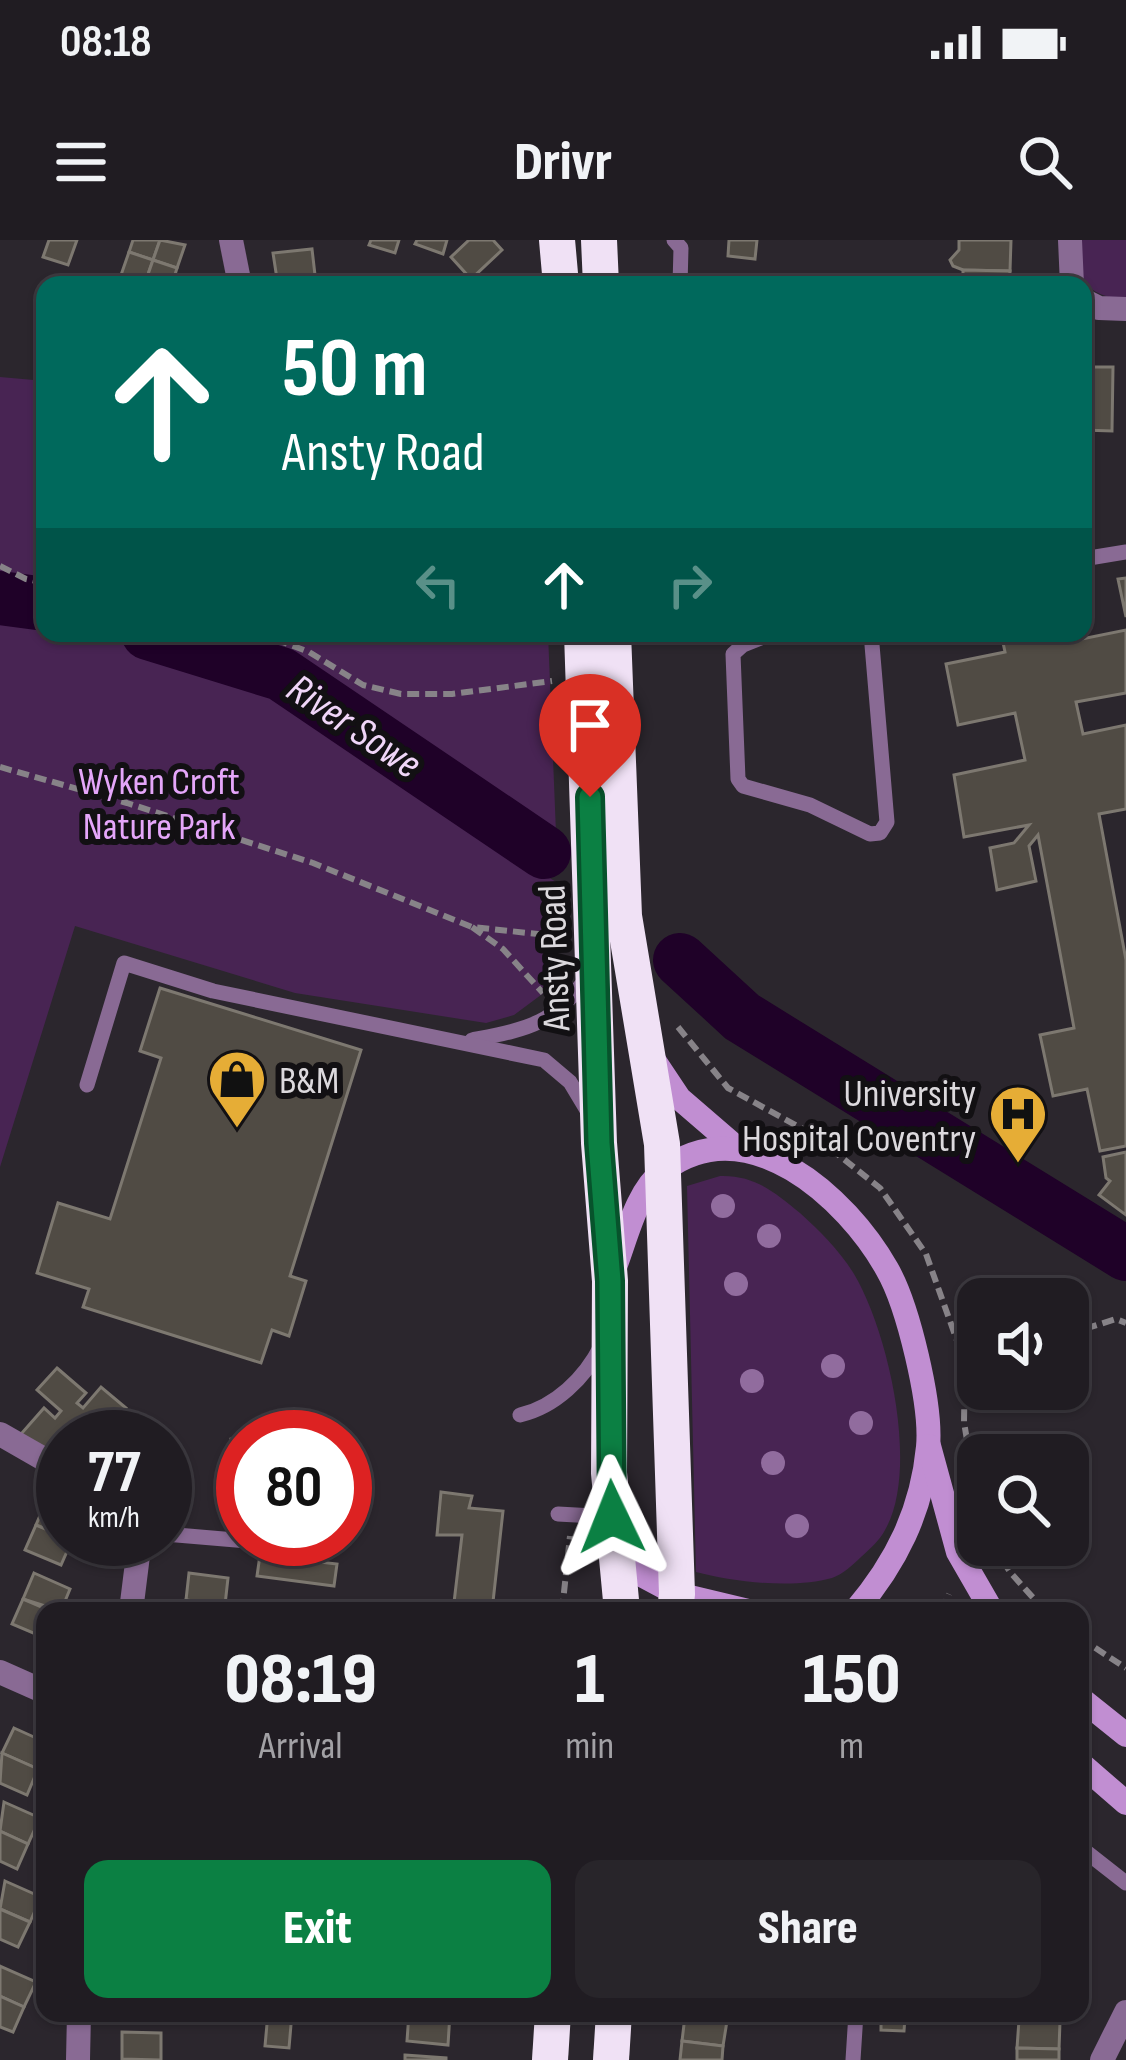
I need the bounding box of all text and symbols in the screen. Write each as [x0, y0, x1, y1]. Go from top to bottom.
text: 08:18 [60, 15, 152, 70]
icon: menu [48, 129, 114, 195]
icon: search [1012, 129, 1078, 195]
text: Drivr [514, 130, 612, 195]
text: 50 m [282, 319, 428, 420]
icon: ahead [84, 324, 240, 480]
text: Ansty Road [282, 421, 485, 486]
icon: left [405, 552, 471, 618]
icon: ahead [531, 552, 597, 618]
icon: right [657, 552, 723, 618]
water label: River Sowe [277, 664, 430, 790]
pin [539, 674, 641, 797]
icon: arrive [557, 692, 623, 758]
park label: Wyken Croft Nature Park [78, 759, 240, 851]
street label: Ansty Road [529, 884, 582, 1033]
shop icon: B&M [206, 1048, 268, 1130]
place label: B&M [279, 1058, 339, 1105]
place label: University Hospital Coventry [742, 1071, 976, 1163]
hospital icon: University Hospital Coventry [987, 1083, 1049, 1165]
map controls [957, 1278, 1089, 1566]
button: sound [957, 1278, 1089, 1410]
speed limit sign: 80 [216, 1410, 372, 1566]
button: search [957, 1434, 1089, 1566]
text: 77 [88, 1437, 140, 1509]
position arrow [549, 1454, 675, 1580]
text: km/h [88, 1500, 140, 1536]
text: 08:19 [224, 1637, 377, 1724]
text: 1 [575, 1637, 605, 1724]
text: 150 [803, 1637, 901, 1724]
text: Arrival [259, 1723, 343, 1770]
text: min [565, 1723, 614, 1770]
text: m [839, 1723, 864, 1770]
button: Exit [84, 1860, 551, 1998]
button: Share [575, 1860, 1041, 1998]

